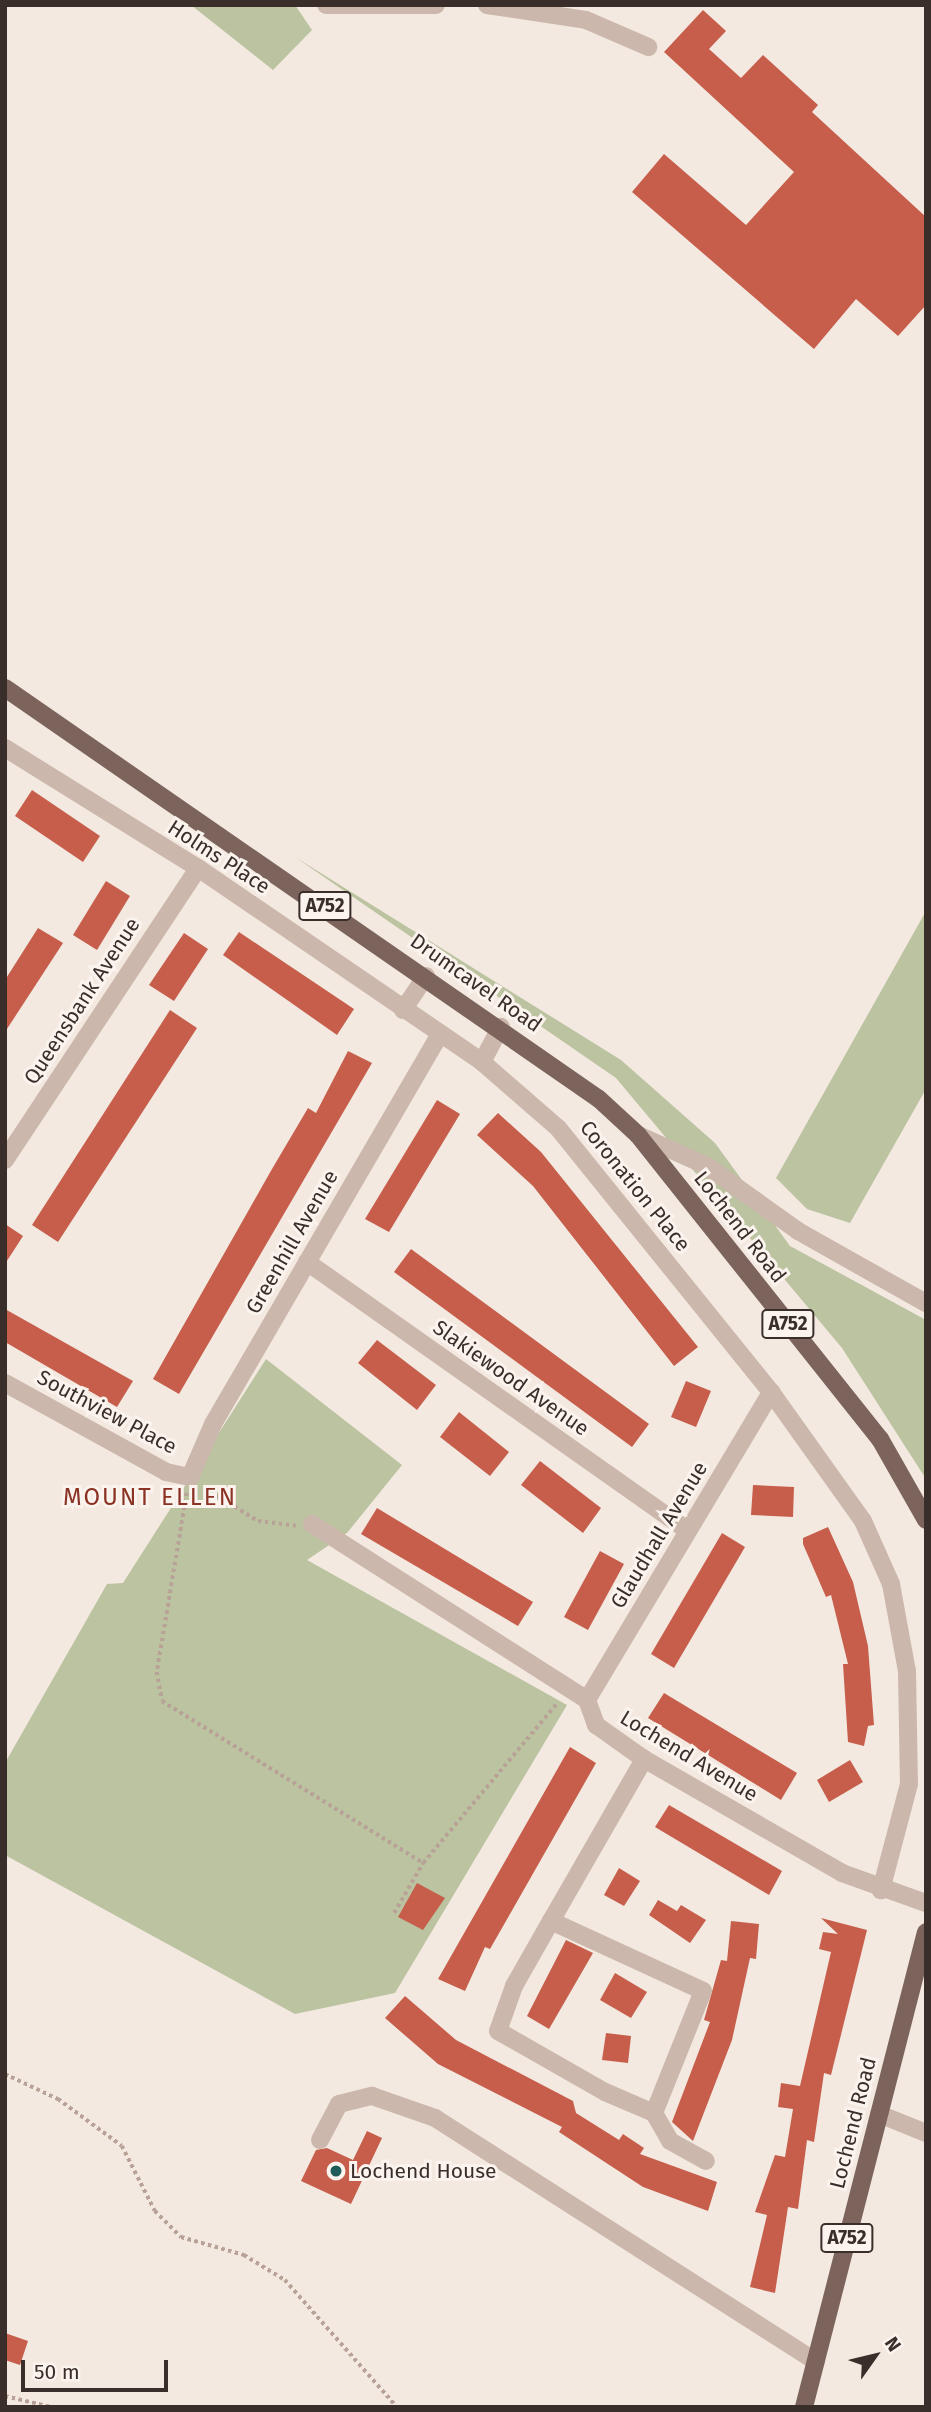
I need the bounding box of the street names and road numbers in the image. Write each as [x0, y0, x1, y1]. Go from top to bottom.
street label: Holms Place [163, 815, 275, 899]
road number: A752 [297, 890, 353, 922]
street label: Queensbank Avenue [19, 913, 145, 1089]
street label: Drumcavel Road [405, 928, 547, 1038]
street label: Coronation Place [574, 1115, 696, 1257]
street label: Greenhill Avenue [241, 1166, 343, 1318]
street label: Lochend Road [689, 1166, 791, 1288]
road number: A752 [760, 1308, 816, 1340]
street label: Slakiewood Avenue [428, 1315, 594, 1441]
street label: Southview Place [33, 1365, 181, 1459]
street label: Glaudhall Avenue [605, 1457, 713, 1613]
street label: Lochend Avenue [616, 1705, 762, 1807]
street label: Lochend Road [824, 2055, 882, 2191]
road number: A752 [819, 2222, 875, 2254]

